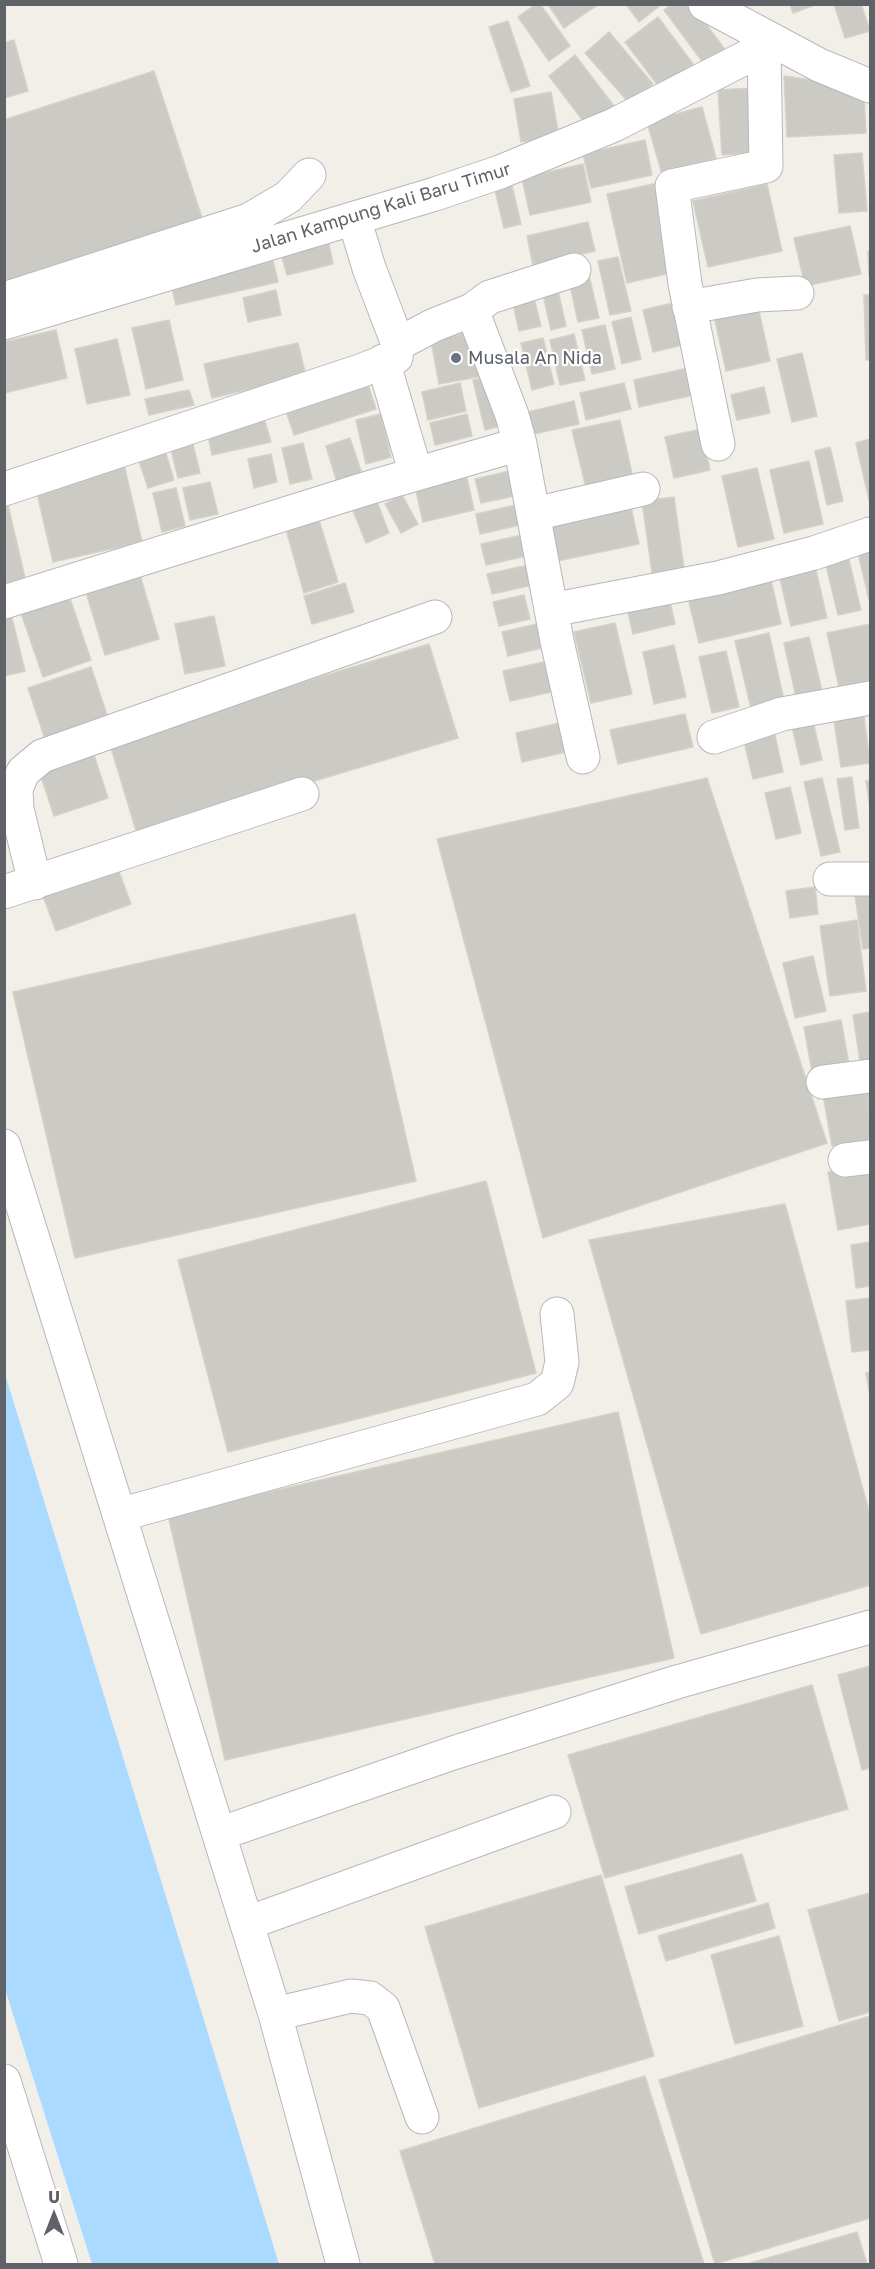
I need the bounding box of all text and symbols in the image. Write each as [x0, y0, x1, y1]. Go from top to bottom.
street label: Jalan Kampung Kali Baru Timur [248, 158, 514, 258]
place label: Musala An Nida [468, 347, 602, 369]
marker: Musala An Nida [449, 351, 463, 365]
north arrow [24, 2185, 84, 2245]
text: U [48, 2187, 60, 2207]

